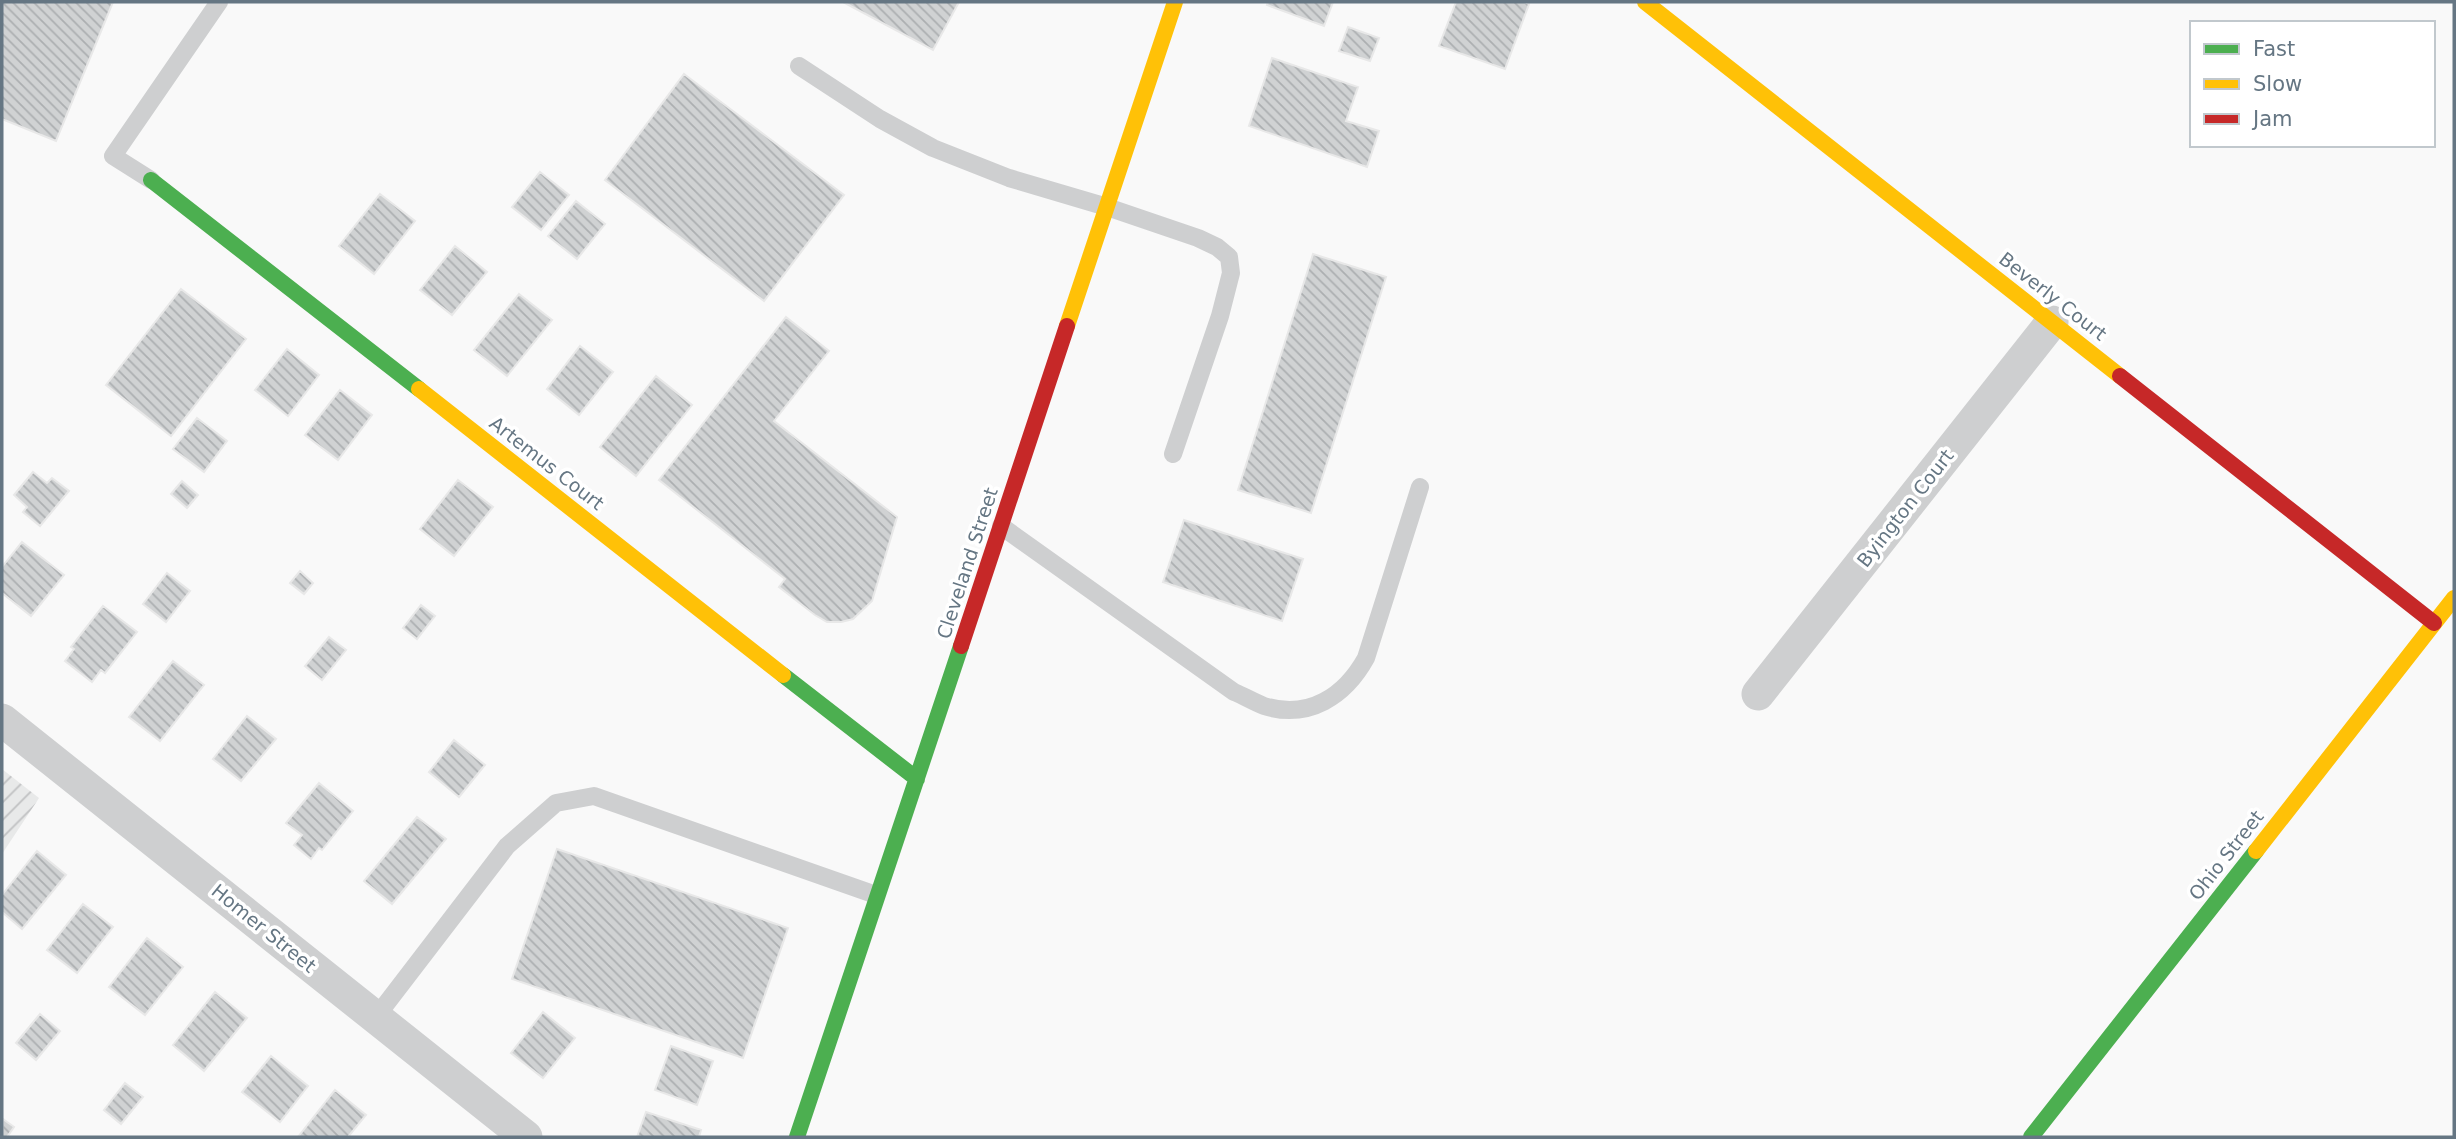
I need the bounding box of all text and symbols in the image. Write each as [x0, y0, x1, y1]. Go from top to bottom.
legend [2190, 21, 2435, 147]
text: Fast [2253, 37, 2295, 61]
text: Slow [2253, 72, 2302, 96]
text: Jam [2251, 107, 2293, 131]
street label: Beverly Court [1995, 247, 2111, 345]
street label: Artemus Court [486, 412, 608, 514]
street label: Byington Court [1852, 445, 1958, 571]
street label: Cleveland Street [932, 484, 1002, 642]
street label: Ohio Street [2184, 806, 2268, 904]
street label: Homer Street [207, 879, 321, 977]

